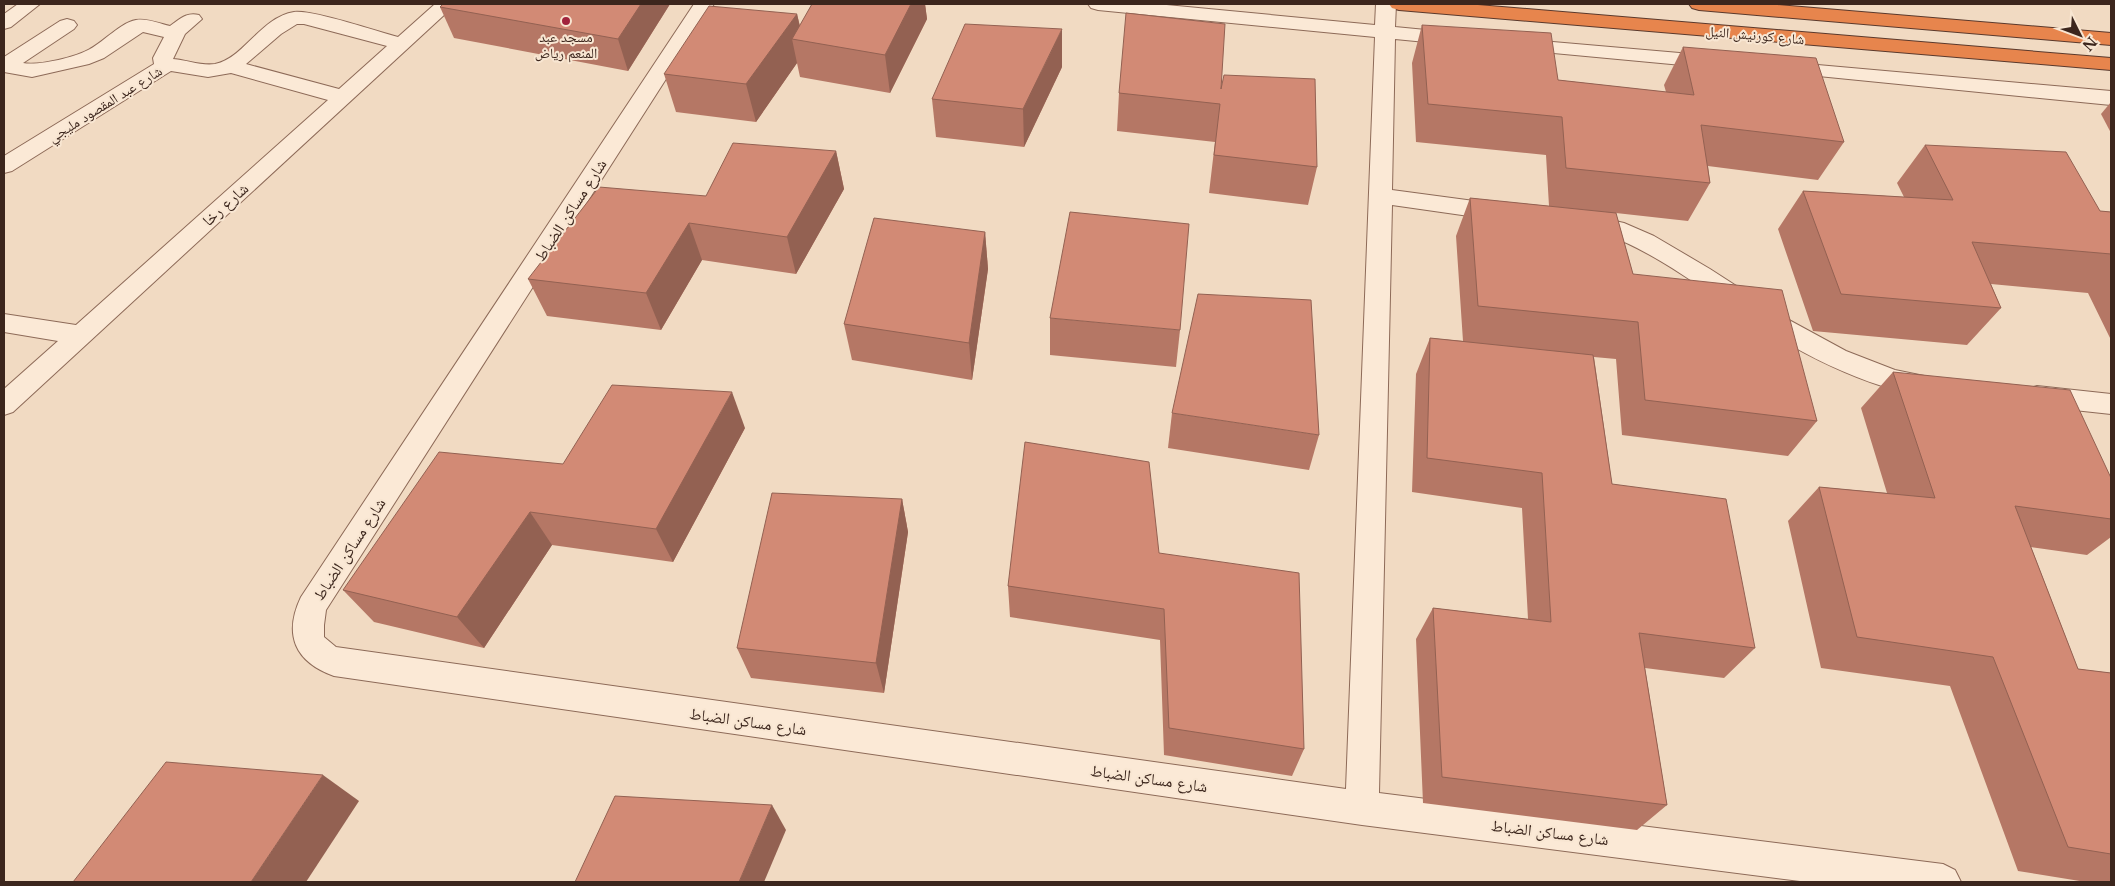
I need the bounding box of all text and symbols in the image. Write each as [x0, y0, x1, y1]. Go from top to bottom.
north arrow [2055, 10, 2105, 60]
marker: مسجد عبد المنعم رياض [560, 15, 572, 27]
street label: شارع كورنيش النيل [1705, 22, 1805, 49]
place label: مسجد عبد المنعم رياض [535, 28, 597, 63]
text: N [2079, 33, 2101, 55]
street label: شارع عبد المقصود مليجي [45, 62, 167, 149]
street label: شارع مساكن الضباط [529, 155, 611, 266]
street label: شارع رخا [198, 178, 253, 231]
street label: شارع مساكن الضباط [308, 494, 390, 605]
street label: شارع مساكن الضباط [688, 703, 808, 740]
street label: شارع مساكن الضباط [1089, 760, 1209, 797]
street label: شارع مساكن الضباط [1490, 815, 1610, 850]

